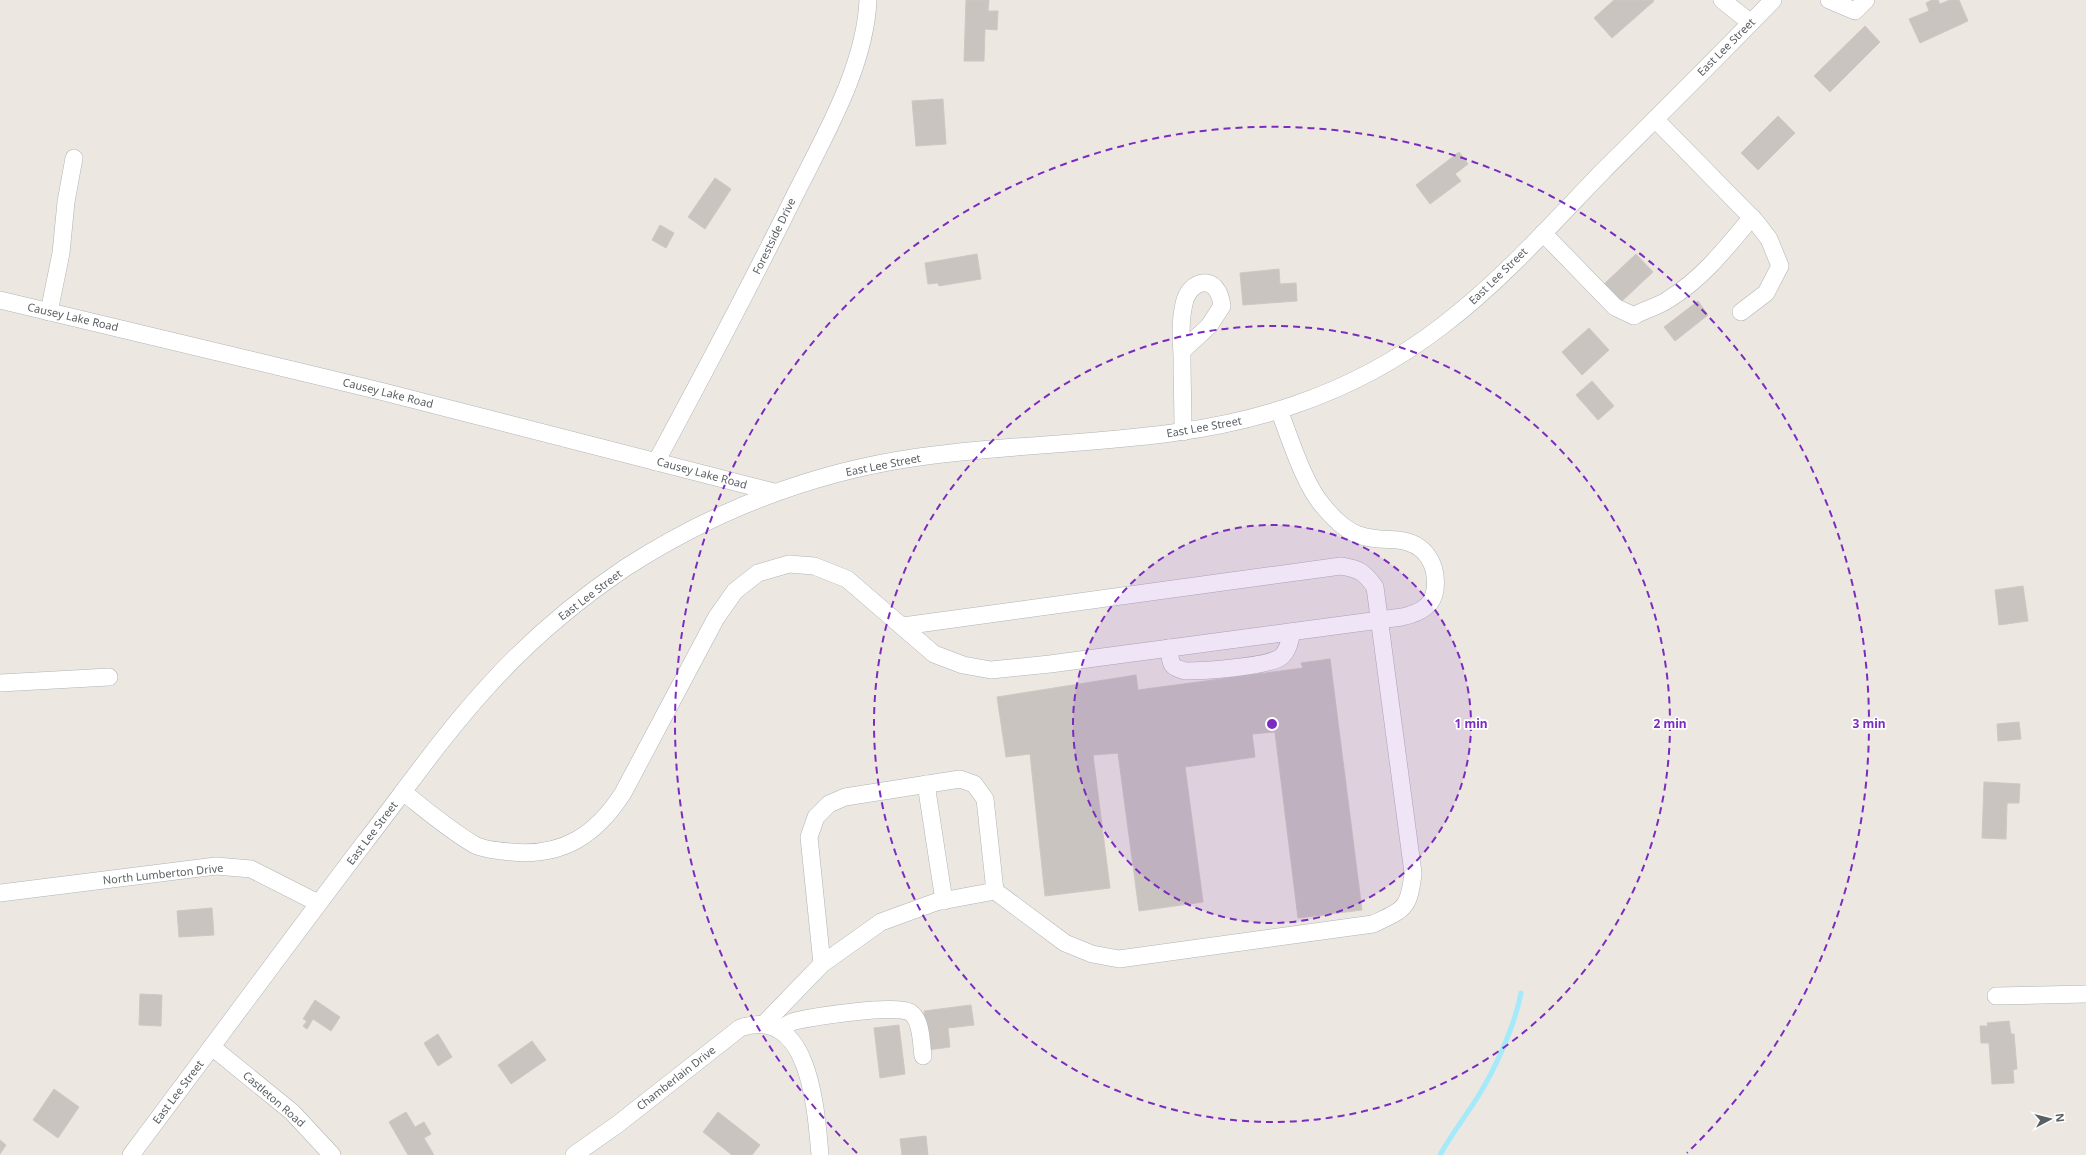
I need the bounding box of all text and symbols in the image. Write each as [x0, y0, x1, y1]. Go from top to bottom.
street label: East Lee Street [1693, 14, 1758, 79]
street label: Forestside Drive [749, 195, 799, 276]
street label: East Lee Street [1465, 244, 1530, 307]
street label: Causey Lake Road [26, 299, 120, 334]
street label: Causey Lake Road [341, 374, 435, 411]
street label: East Lee Street [1165, 413, 1243, 441]
street label: East Lee Street [844, 450, 922, 479]
street label: Causey Lake Road [655, 453, 749, 492]
street label: East Lee Street [555, 566, 625, 624]
text: 1 min [1454, 715, 1488, 732]
text: 2 min [1653, 715, 1687, 732]
text: 3 min [1852, 715, 1886, 732]
centre of rings [1265, 717, 1279, 731]
street label: East Lee Street [343, 798, 401, 868]
street label: North Lumberton Drive [102, 860, 224, 887]
street label: Chamberlain Drive [633, 1042, 718, 1113]
street label: East Lee Street [149, 1057, 207, 1127]
street label: Castleton Road [240, 1067, 309, 1130]
north arrow [2030, 1099, 2070, 1139]
text: N [2052, 1112, 2068, 1123]

